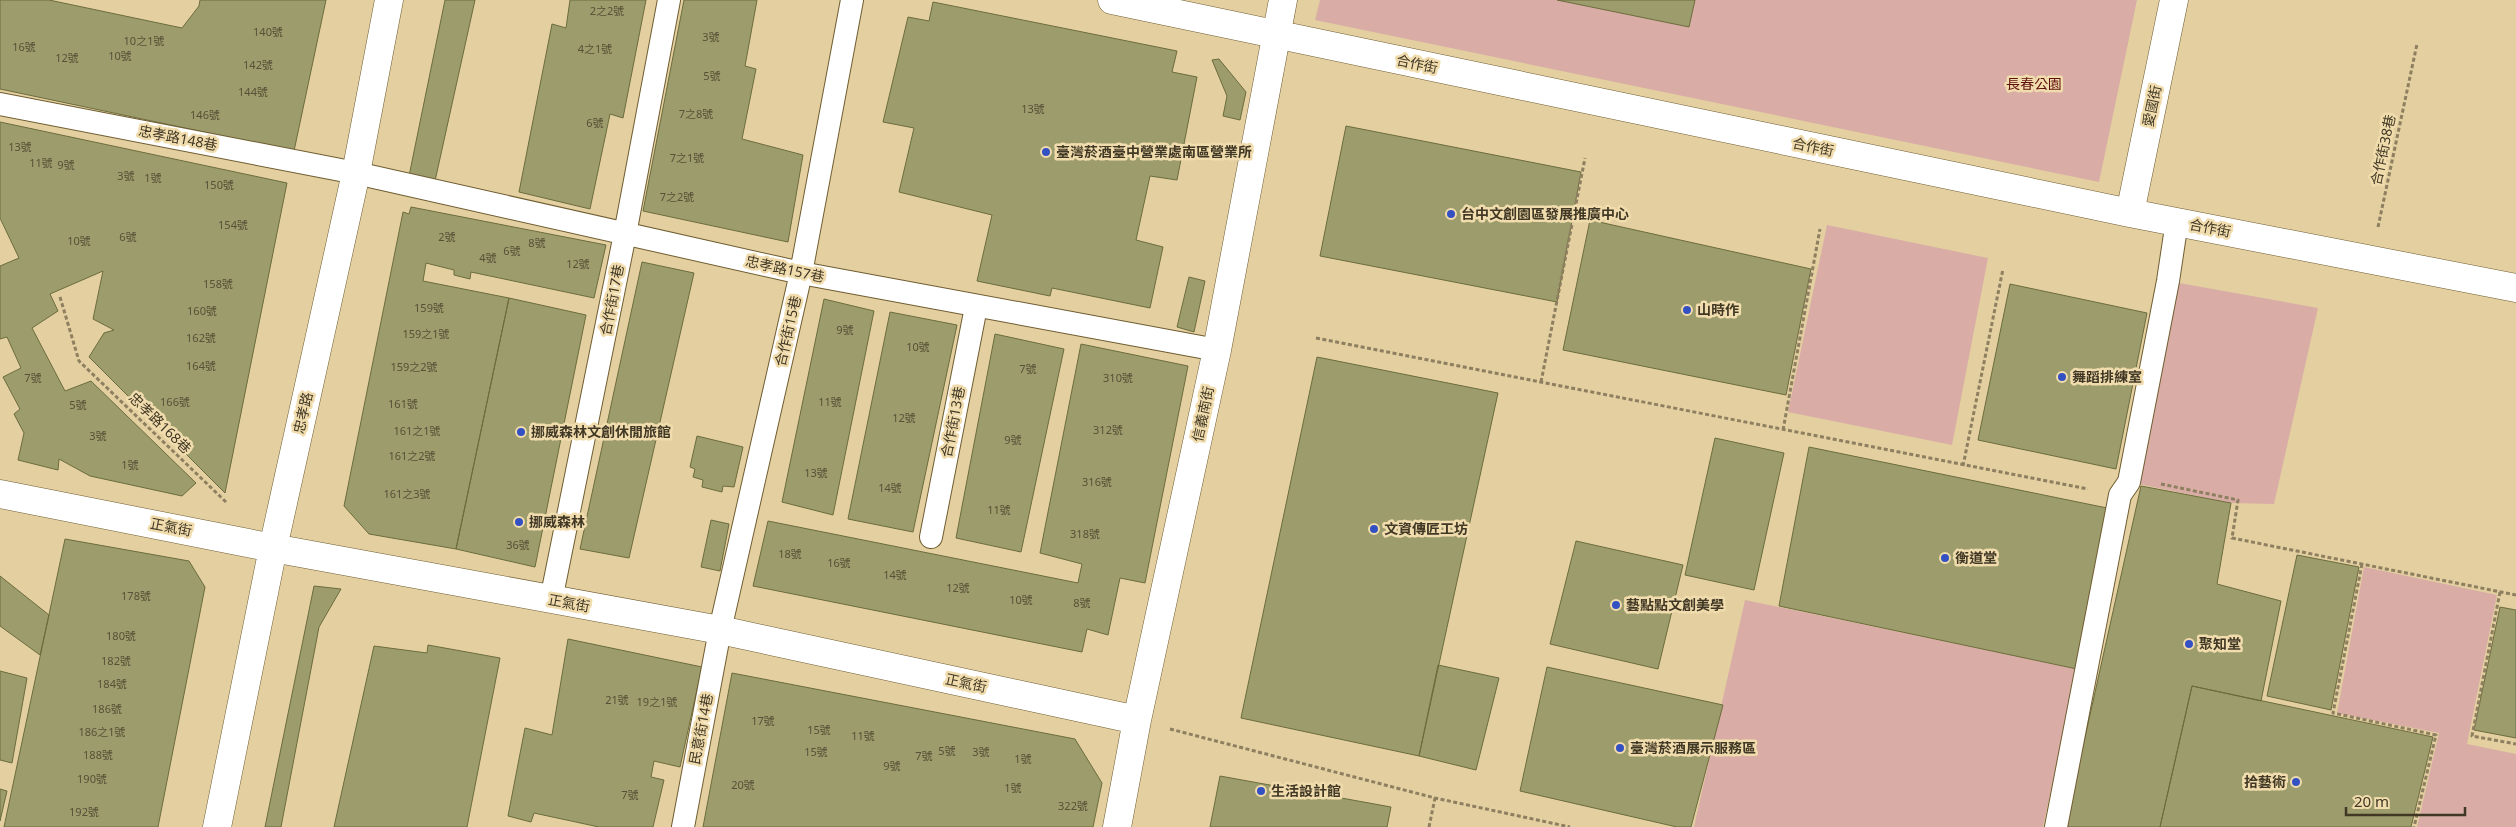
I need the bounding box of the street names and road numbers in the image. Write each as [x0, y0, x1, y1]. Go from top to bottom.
street label: 合作街 [1395, 50, 1440, 77]
street label: 愛國街 [2138, 83, 2165, 128]
street label: 合作街38巷 [2366, 113, 2399, 187]
street label: 忠孝路148巷 [137, 121, 219, 154]
street label: 合作街 [1791, 133, 1836, 160]
street label: 合作街 [2188, 214, 2233, 241]
street label: 忠孝路157巷 [744, 251, 826, 286]
street label: 合作街17巷 [595, 263, 628, 337]
street label: 合作街15巷 [770, 294, 805, 368]
street label: 合作街13巷 [936, 385, 969, 459]
street label: 信義南街 [1187, 385, 1218, 443]
street label: 忠孝路168巷 [125, 388, 196, 457]
street label: 忠孝路 [289, 390, 316, 435]
street label: 正氣街 [149, 513, 194, 540]
street label: 正氣街 [547, 590, 591, 616]
street label: 正氣街 [944, 669, 989, 696]
street label: 民意街14巷 [684, 692, 717, 766]

